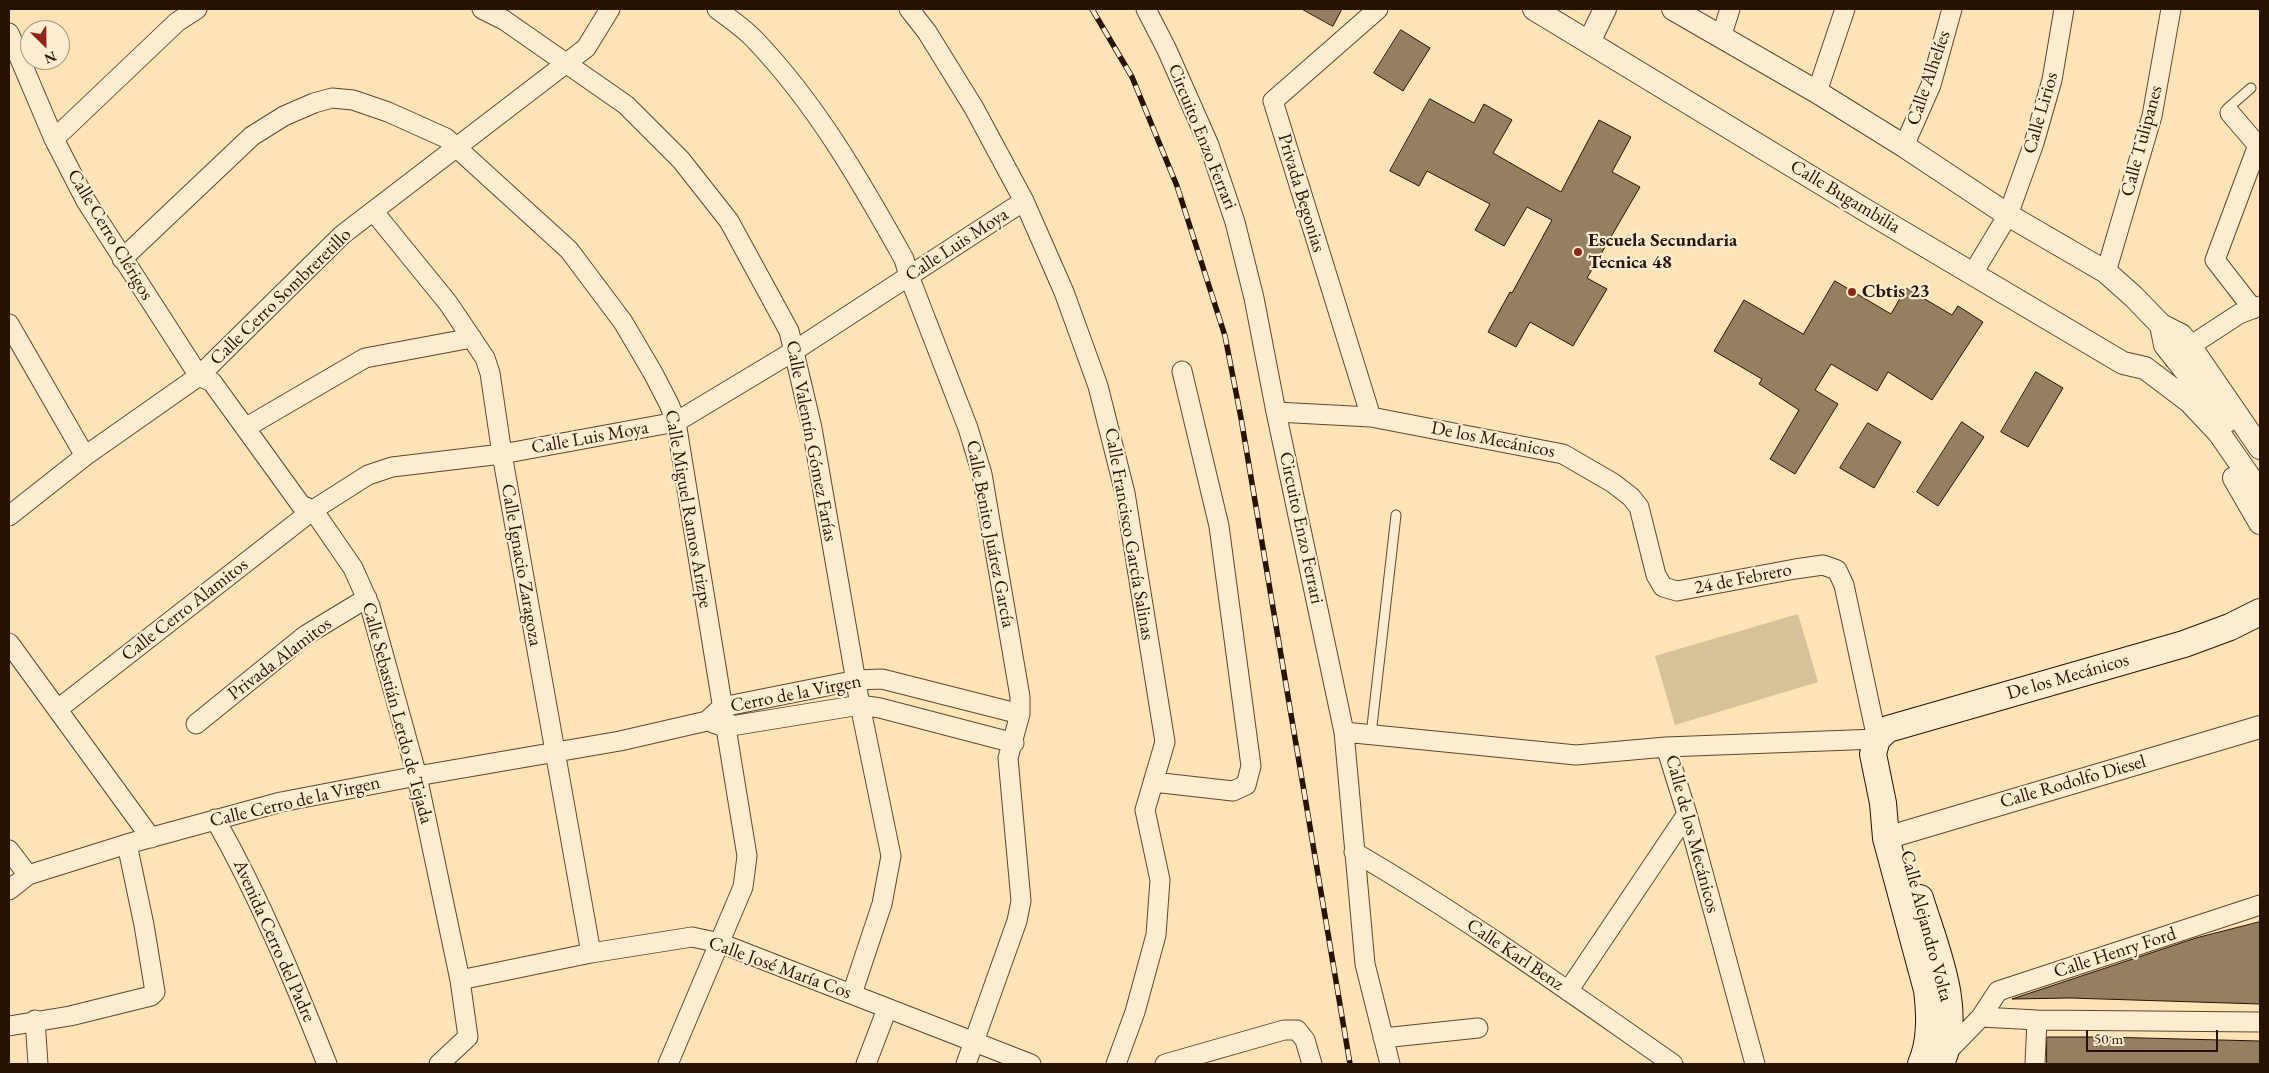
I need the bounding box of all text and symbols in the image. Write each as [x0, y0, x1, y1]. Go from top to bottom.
north arrow [20, 20, 70, 70]
street label: Calle Alhelíes [1902, 27, 1956, 129]
text: N [42, 47, 59, 68]
street label: Circuito Enzo Ferrari [1162, 61, 1242, 213]
street label: Calle Lirios [2019, 70, 2063, 156]
street label: Calle Tulipanes [2116, 83, 2168, 199]
street label: Privada Begonias [1272, 131, 1330, 255]
street label: Calle Bugambilia [1786, 155, 1904, 239]
street label: Calle Cerro Clérigos [62, 165, 158, 305]
street label: Calle Luis Moya [901, 203, 1013, 287]
street label: Calle Cerro Sombreretillo [206, 224, 356, 370]
place label: Escuela Secundaria Tecnica 48 [1588, 230, 1737, 274]
marker: Escuela Secundaria Tecnica 48 [1572, 246, 1584, 258]
place label: Cbtis 23 [1862, 281, 1930, 303]
marker: Cbtis 23 [1846, 286, 1858, 298]
street label: Calle Valentín Gómez Farías [780, 339, 842, 543]
street label: Calle Miguel Ramos Arizpe [659, 408, 717, 610]
street label: Calle Luis Moya [530, 416, 650, 460]
street label: De los Mecánicos [1429, 417, 1557, 463]
street label: Calle Francisco García Salinas [1099, 426, 1159, 642]
street label: Calle Benito Juárez García [961, 438, 1019, 630]
street label: Circuito Enzo Ferrari [1274, 450, 1328, 606]
street label: Calle Ignacio Zaragoza [495, 482, 547, 648]
street label: Calle Cerro Alamitos [117, 553, 253, 667]
street label: 24 de Febrero [1692, 558, 1794, 600]
street label: Calle Sebastián Lerdo de Tejada [356, 600, 438, 826]
street label: Privada Alamitos [223, 612, 337, 706]
street label: De los Mecánicos [2004, 649, 2132, 705]
street label: Cerro de la Virgen [729, 670, 863, 718]
street label: Calle Rodolfo Diesel [1997, 750, 2149, 814]
street label: Calle de los Mecánicos [1660, 752, 1724, 916]
street label: Calle Cerro de la Virgen [208, 771, 382, 833]
street label: Calle Alejandro Volta [1895, 848, 1957, 1004]
street label: Avenida Cerro del Padre [228, 856, 320, 1026]
street label: Calle Karl Benz [1462, 914, 1568, 996]
street label: Calle Henry Ford [2051, 923, 2179, 983]
street label: Calle José María Cos [705, 932, 855, 1004]
scale bar [2089, 1020, 2222, 1052]
text: 50 m [2094, 1029, 2123, 1048]

